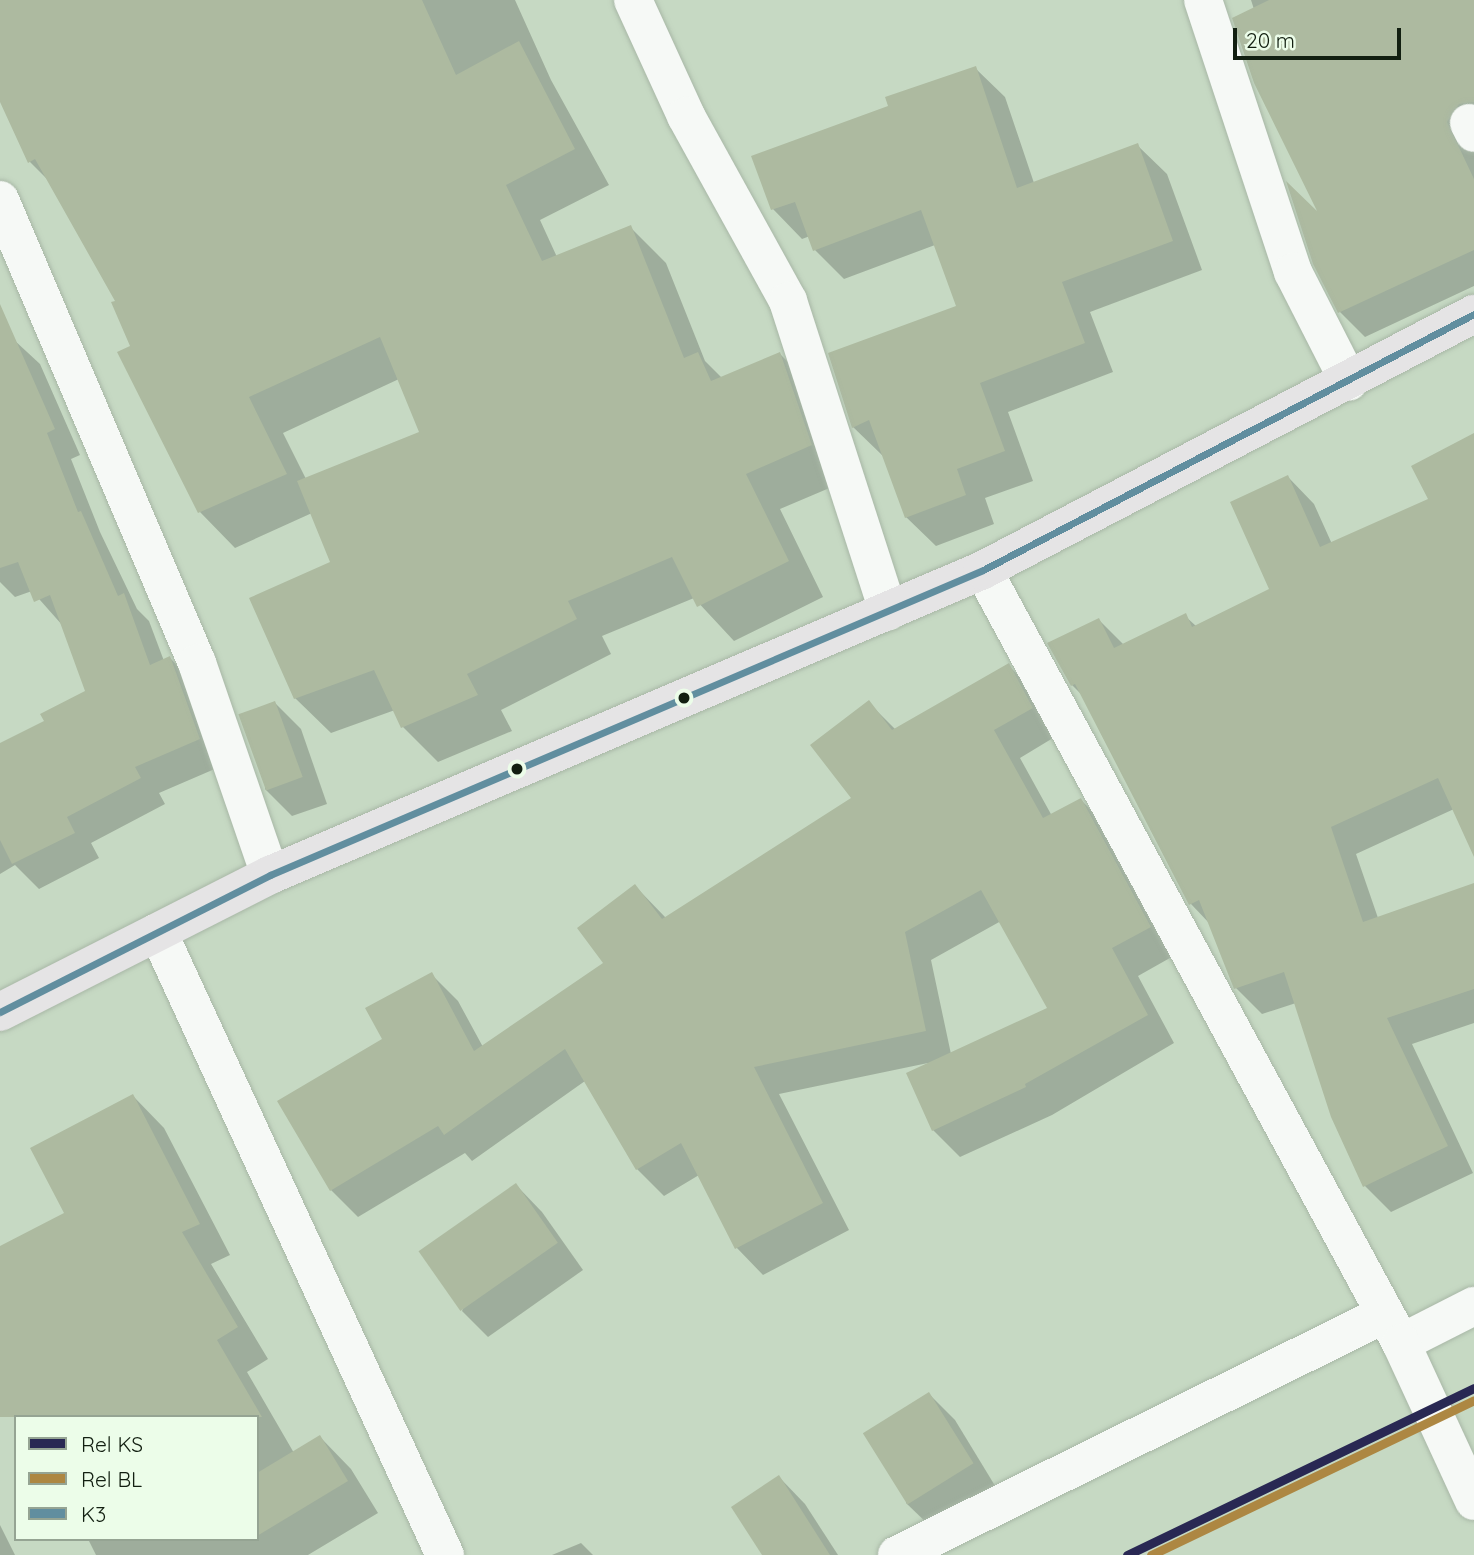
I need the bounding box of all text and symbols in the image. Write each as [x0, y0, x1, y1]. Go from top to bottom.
scale bar [1236, 14, 1404, 58]
text: 20 m [1246, 27, 1295, 53]
unlabelled marker [677, 691, 691, 705]
unlabelled marker [510, 762, 524, 776]
legend [14, 1415, 259, 1541]
text: Rel KS [81, 1431, 143, 1457]
text: Rel BL [81, 1466, 142, 1492]
text: K3 [81, 1501, 106, 1527]

